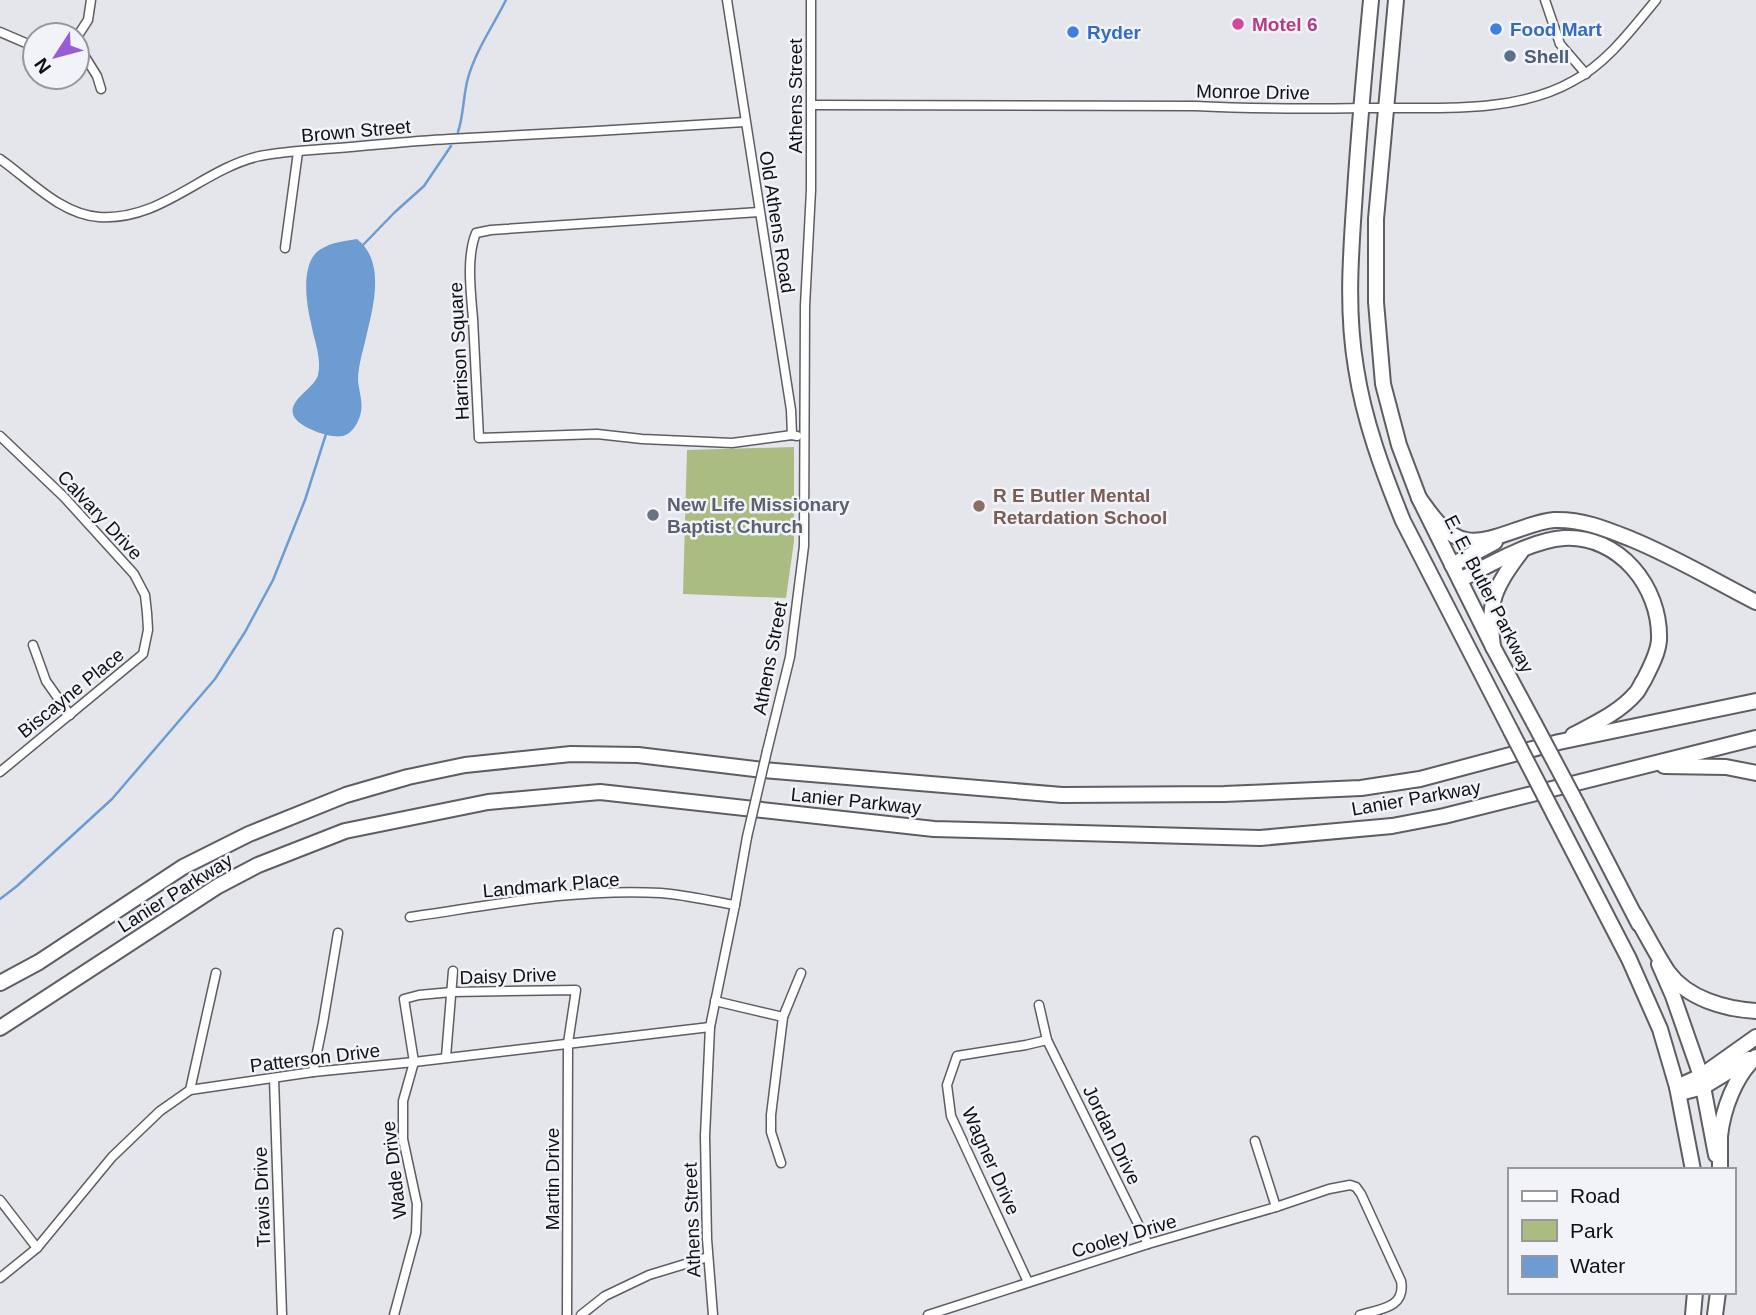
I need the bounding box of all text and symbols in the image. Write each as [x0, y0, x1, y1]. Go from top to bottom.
place label: Motel 6 [1252, 14, 1317, 35]
marker: Motel 6 [1230, 16, 1246, 32]
place label: Food Mart [1510, 19, 1602, 40]
north arrow [21, 21, 91, 91]
marker: Food Mart [1488, 21, 1504, 37]
place label: Ryder [1087, 22, 1141, 43]
marker: Ryder [1065, 24, 1081, 40]
street label: Athens Street [785, 38, 806, 154]
place label: Shell [1524, 46, 1569, 67]
marker: Shell [1502, 48, 1518, 64]
text: N [30, 54, 55, 77]
street label: Monroe Drive [1196, 81, 1310, 103]
street label: Brown Street [300, 116, 412, 146]
street label: Old Athens Road [755, 149, 799, 295]
street label: Harrison Square [445, 281, 473, 421]
street label: Calvary Drive [53, 466, 147, 564]
place label: R E Butler Mental Retardation School [993, 485, 1167, 528]
place label: New Life Missionary Baptist Church [667, 494, 850, 537]
marker: R E Butler Mental Retardation School [971, 498, 987, 514]
marker: New Life Missionary Baptist Church [645, 507, 661, 523]
street label: E. E. Butler Parkway [1440, 512, 1538, 677]
street label: Athens Street [749, 599, 791, 717]
street label: Biscayne Place [14, 644, 128, 742]
street label: Lanier Parkway [1350, 776, 1483, 820]
street label: Lanier Parkway [790, 784, 923, 818]
street label: Lanier Parkway [114, 849, 237, 937]
street label: Landmark Place [482, 869, 620, 901]
street label: Daisy Drive [459, 964, 557, 988]
street label: Patterson Drive [249, 1040, 381, 1076]
street label: Jordan Drive [1079, 1082, 1145, 1188]
street label: Wagner Drive [958, 1104, 1024, 1218]
street label: Wade Drive [378, 1120, 410, 1220]
street label: Martin Drive [542, 1128, 563, 1230]
street label: Travis Drive [250, 1146, 274, 1248]
street label: Athens Street [679, 1161, 705, 1278]
legend [1508, 1168, 1735, 1294]
text: Road [1570, 1184, 1620, 1207]
street label: Cooley Drive [1069, 1210, 1179, 1262]
text: Park [1570, 1219, 1614, 1242]
text: Water [1570, 1254, 1625, 1277]

